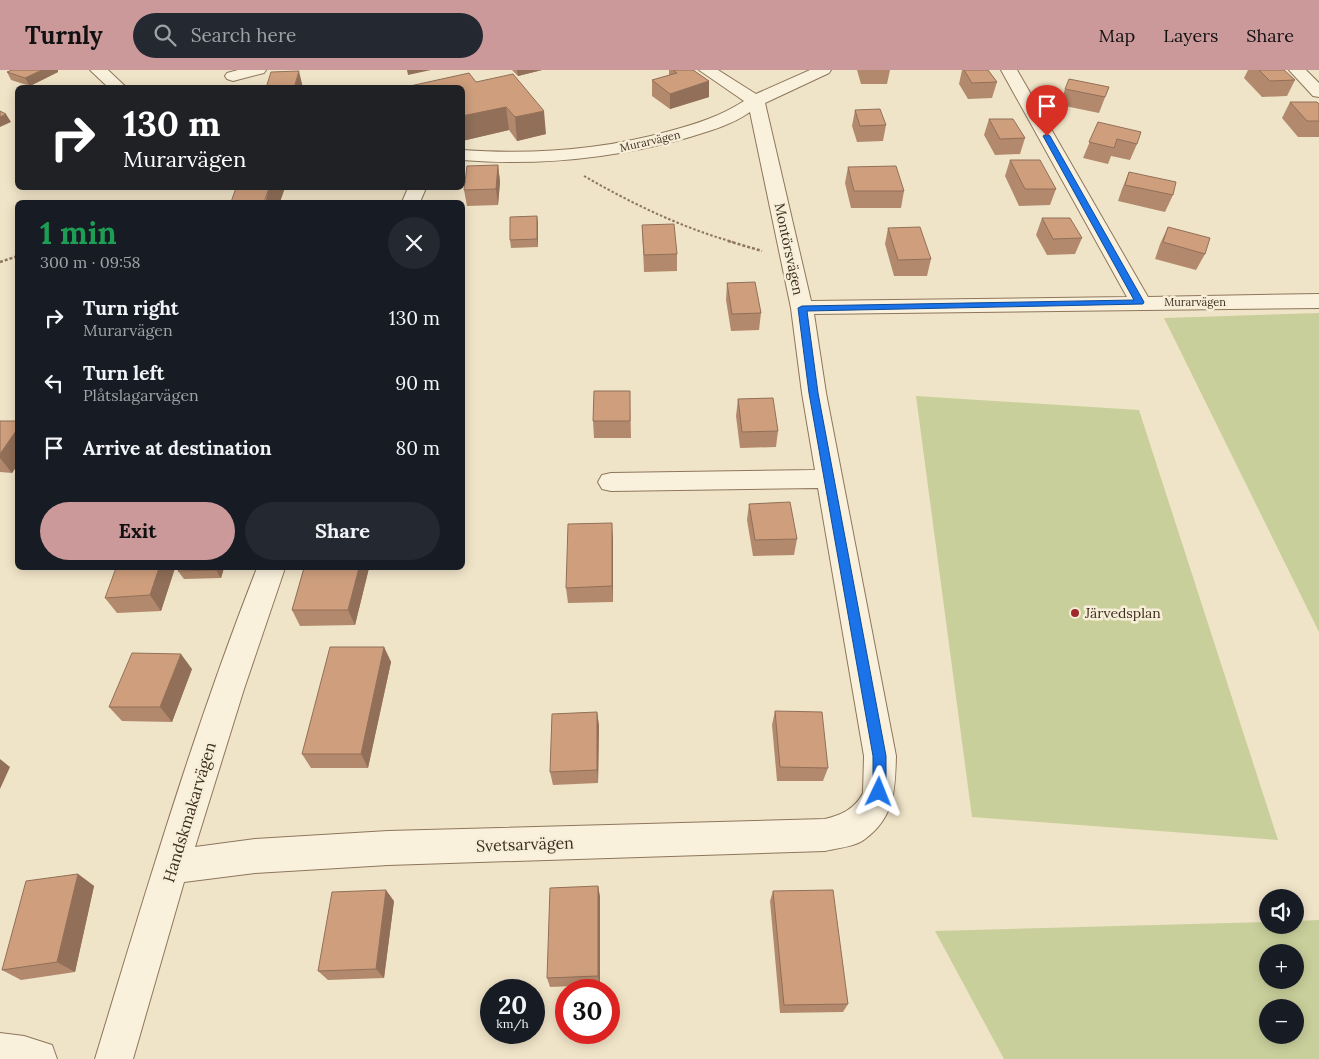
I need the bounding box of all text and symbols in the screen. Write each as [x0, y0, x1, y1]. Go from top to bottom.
search box [133, 13, 483, 58]
text: Turnly [25, 20, 103, 51]
icon: search [151, 21, 179, 49]
text: Search here [191, 23, 296, 47]
text: Map [1099, 24, 1135, 47]
text: Layers [1163, 24, 1218, 47]
text: Share [1246, 24, 1294, 47]
pin [1026, 85, 1068, 136]
icon: arrive [1033, 92, 1061, 120]
text: 130 m [123, 101, 220, 146]
icon: right [40, 105, 105, 170]
street label: Murarvägen [618, 127, 682, 155]
text: Murarvägen [123, 145, 246, 173]
street label: Montörsvägen [770, 201, 808, 297]
text: 1 min [40, 214, 117, 252]
button: close [388, 217, 440, 269]
text: 300 m · 09:58 [40, 252, 141, 272]
street label: Murarvägen [1164, 295, 1226, 309]
text: Turn right [83, 296, 179, 320]
icon: right [40, 304, 68, 332]
text: 130 m [389, 306, 440, 330]
text: Murarvägen [83, 320, 173, 340]
text: Turn left [83, 361, 164, 385]
icon: left [40, 369, 68, 397]
text: 90 m [395, 371, 440, 395]
text: Plåtslagarvägen [83, 385, 199, 405]
icon: arrive [40, 434, 68, 462]
text: Arrive at destination [83, 436, 272, 460]
text: 80 m [396, 436, 440, 460]
button: Exit [40, 502, 235, 560]
button: Share [245, 502, 440, 560]
place label: Järvedsplan [1084, 604, 1161, 622]
marker: Järvedsplan [1069, 607, 1081, 619]
street label: Handskmakarvägen [158, 739, 220, 885]
position arrow [852, 765, 904, 817]
street label: Svetsarvägen [476, 832, 574, 856]
map controls [1259, 889, 1304, 1044]
button: sound [1259, 889, 1304, 934]
button: + [1259, 944, 1304, 989]
speed limit sign: 30 [555, 979, 620, 1044]
text: 20 [498, 989, 527, 1021]
button: − [1259, 999, 1304, 1044]
text: km/h [496, 1016, 529, 1031]

